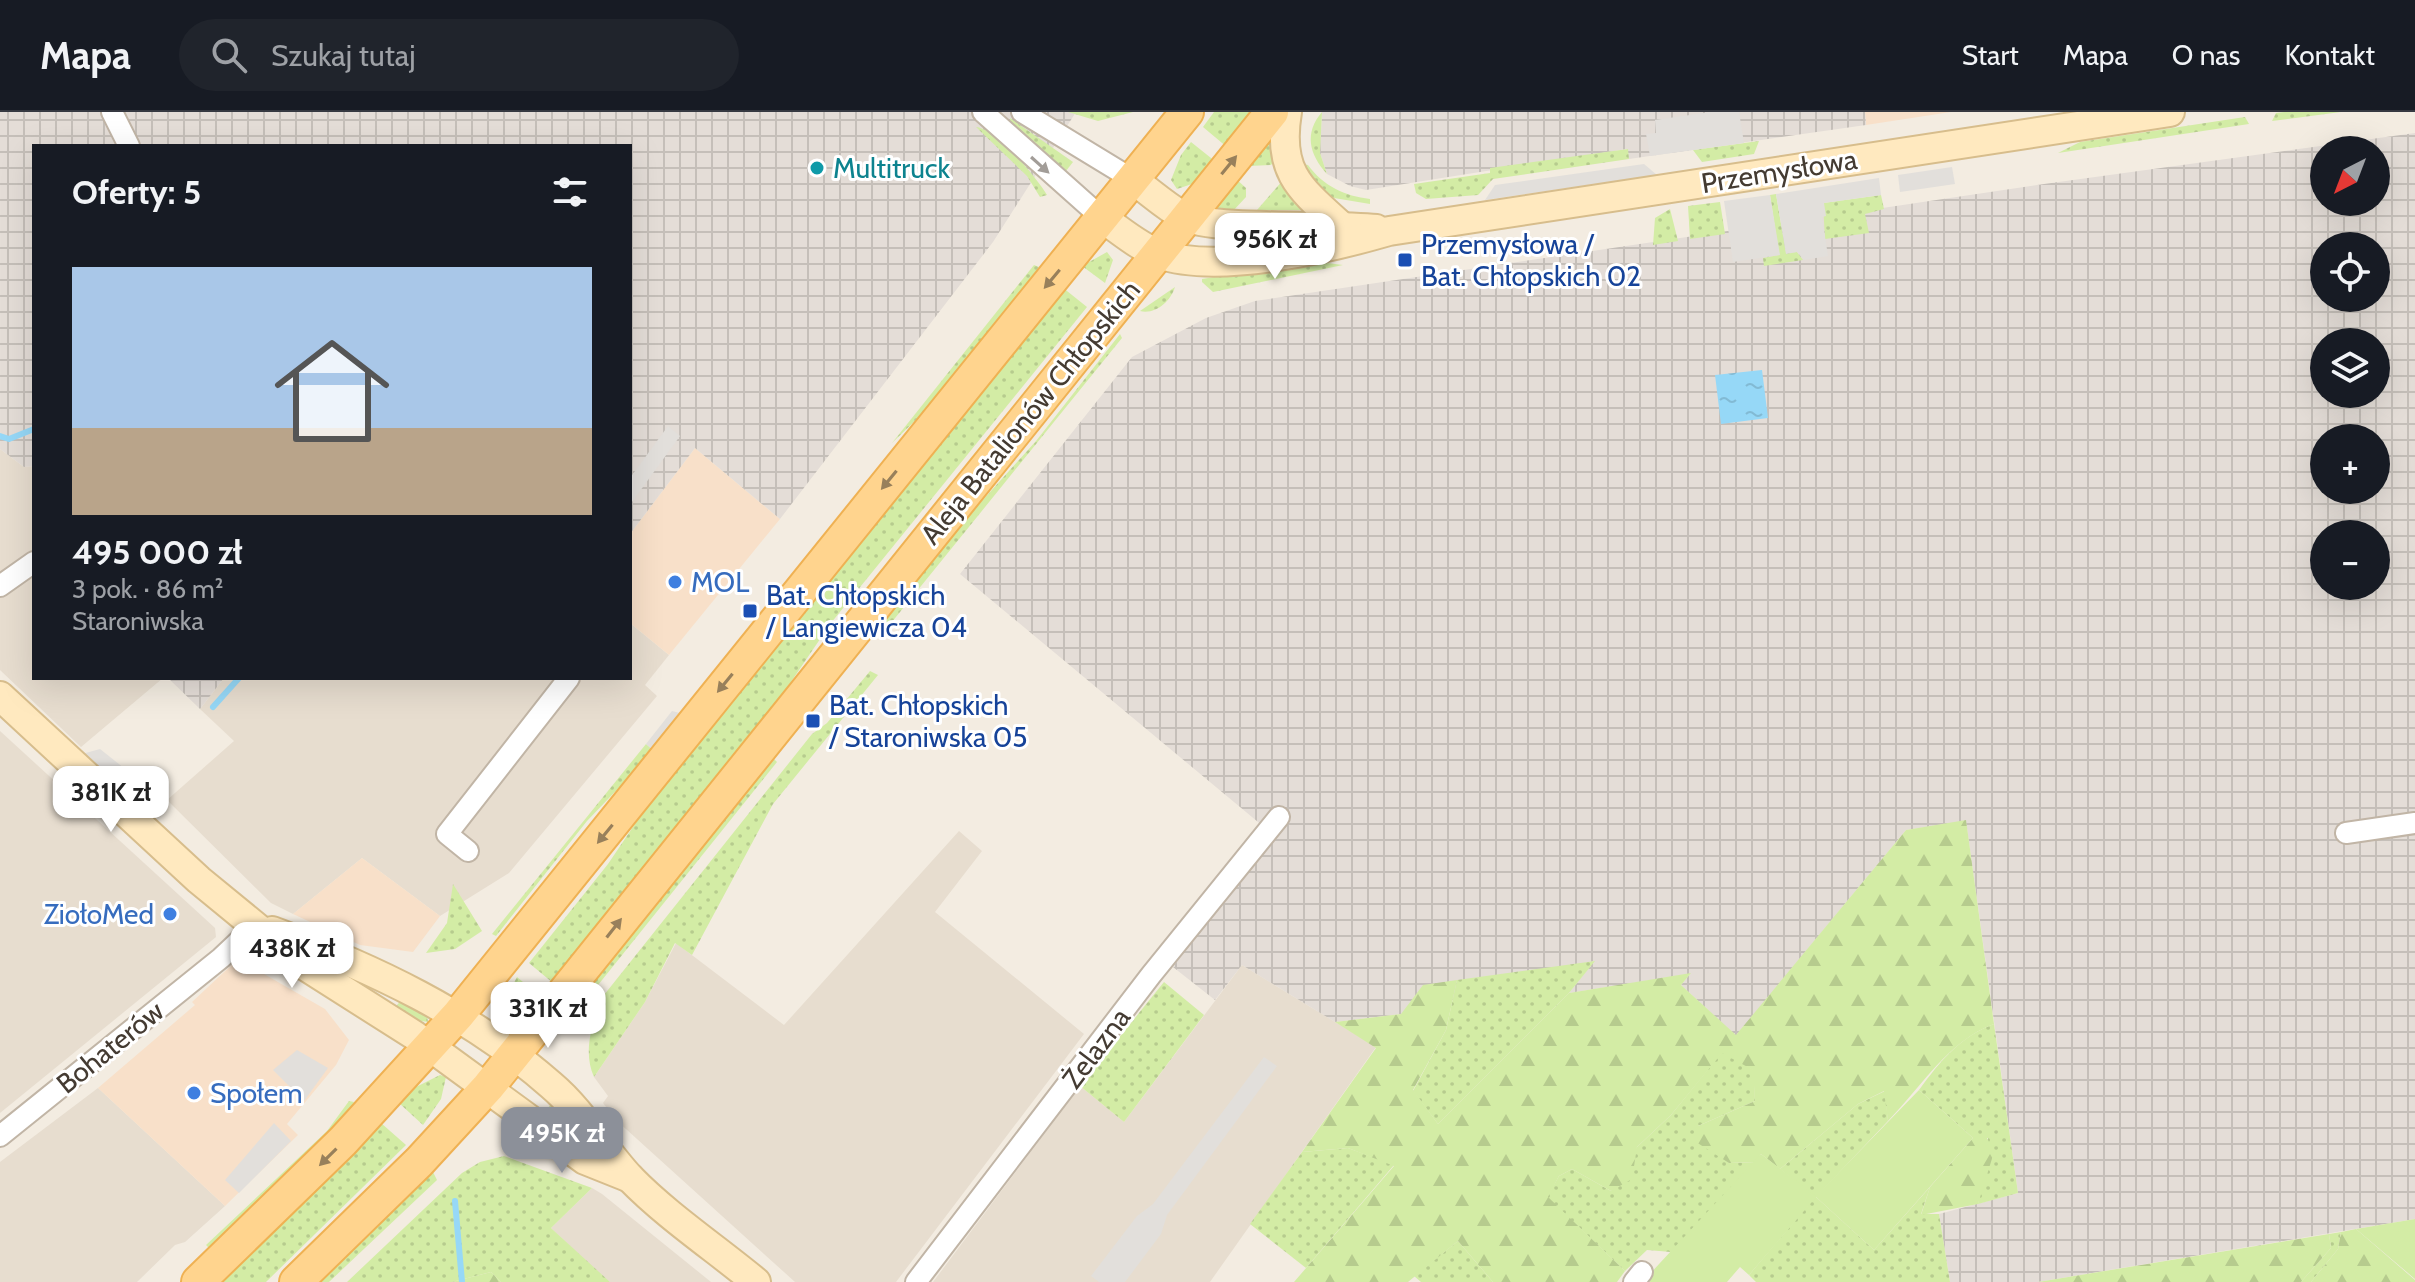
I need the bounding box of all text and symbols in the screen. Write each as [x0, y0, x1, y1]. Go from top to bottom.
search box [179, 19, 739, 91]
text: Mapa [40, 32, 131, 79]
icon: search [207, 33, 251, 77]
text: Szukaj tutaj [271, 37, 416, 74]
text: Start [1962, 38, 2019, 72]
text: Mapa [2063, 38, 2128, 72]
text: O nas [2172, 38, 2240, 72]
text: Kontakt [2284, 38, 2375, 72]
north arrow [2310, 136, 2390, 216]
map controls [2310, 136, 2390, 600]
street label: Przemysłowa [1699, 142, 1860, 200]
place label: Multitruck [833, 151, 951, 185]
one-way arrow [1031, 155, 1050, 173]
one-way arrow [1220, 155, 1237, 175]
marker: Multitruck [808, 159, 826, 177]
icon: filters [548, 170, 592, 214]
text: Oferty: 5 [72, 171, 201, 213]
pin: 956K zł [1201, 213, 1349, 281]
text: 956K zł [1233, 223, 1317, 255]
place label: Przemysłowa / Bat. Chłopskich 02 [1421, 227, 1641, 293]
button: locate [2310, 232, 2390, 312]
marker: Przemysłowa / Bat. Chłopskich 02 [1396, 251, 1414, 269]
one-way arrow [1044, 268, 1061, 289]
street label: Aleja Batalionów Chłopskich [913, 273, 1147, 551]
icon: home [260, 319, 404, 463]
button: layers [2310, 328, 2390, 408]
button: + [2310, 424, 2390, 504]
one-way arrow [880, 470, 897, 491]
button: − [2310, 520, 2390, 600]
text: 495 000 zł [72, 531, 243, 573]
place label: MOL [691, 565, 749, 599]
text: 3 pok. · 86 m² [72, 573, 223, 605]
marker: MOL [666, 573, 684, 591]
place label: Bat. Chłopskich / Langiewicza 04 [765, 578, 967, 644]
marker: Bat. Chłopskich / Langiewicza 04 [741, 602, 759, 620]
text: Staroniwska [72, 605, 204, 637]
one-way arrow [718, 673, 734, 693]
place label: Bat. Chłopskich / Staroniwska 05 [828, 688, 1027, 754]
marker: Bat. Chłopskich / Staroniwska 05 [804, 712, 822, 730]
pin: 381K zł [37, 766, 185, 834]
text: 381K zł [71, 776, 151, 808]
one-way arrow [597, 824, 614, 844]
place label: ZiołoMed [44, 897, 154, 931]
marker: ZiołoMed [161, 905, 179, 923]
one-way arrow [605, 918, 622, 938]
pin: 438K zł [218, 922, 366, 990]
text: 438K zł [249, 932, 335, 964]
pin: 331K zł [474, 982, 622, 1050]
text: 331K zł [509, 992, 587, 1024]
street label: Bohaterów [50, 993, 170, 1101]
street label: Żelazna [1055, 1001, 1138, 1095]
place label: Społem [210, 1076, 303, 1110]
marker: Społem [185, 1084, 203, 1102]
pin: 495K zł [488, 1107, 636, 1175]
text: 495K zł [519, 1117, 605, 1149]
one-way arrow [319, 1147, 338, 1166]

